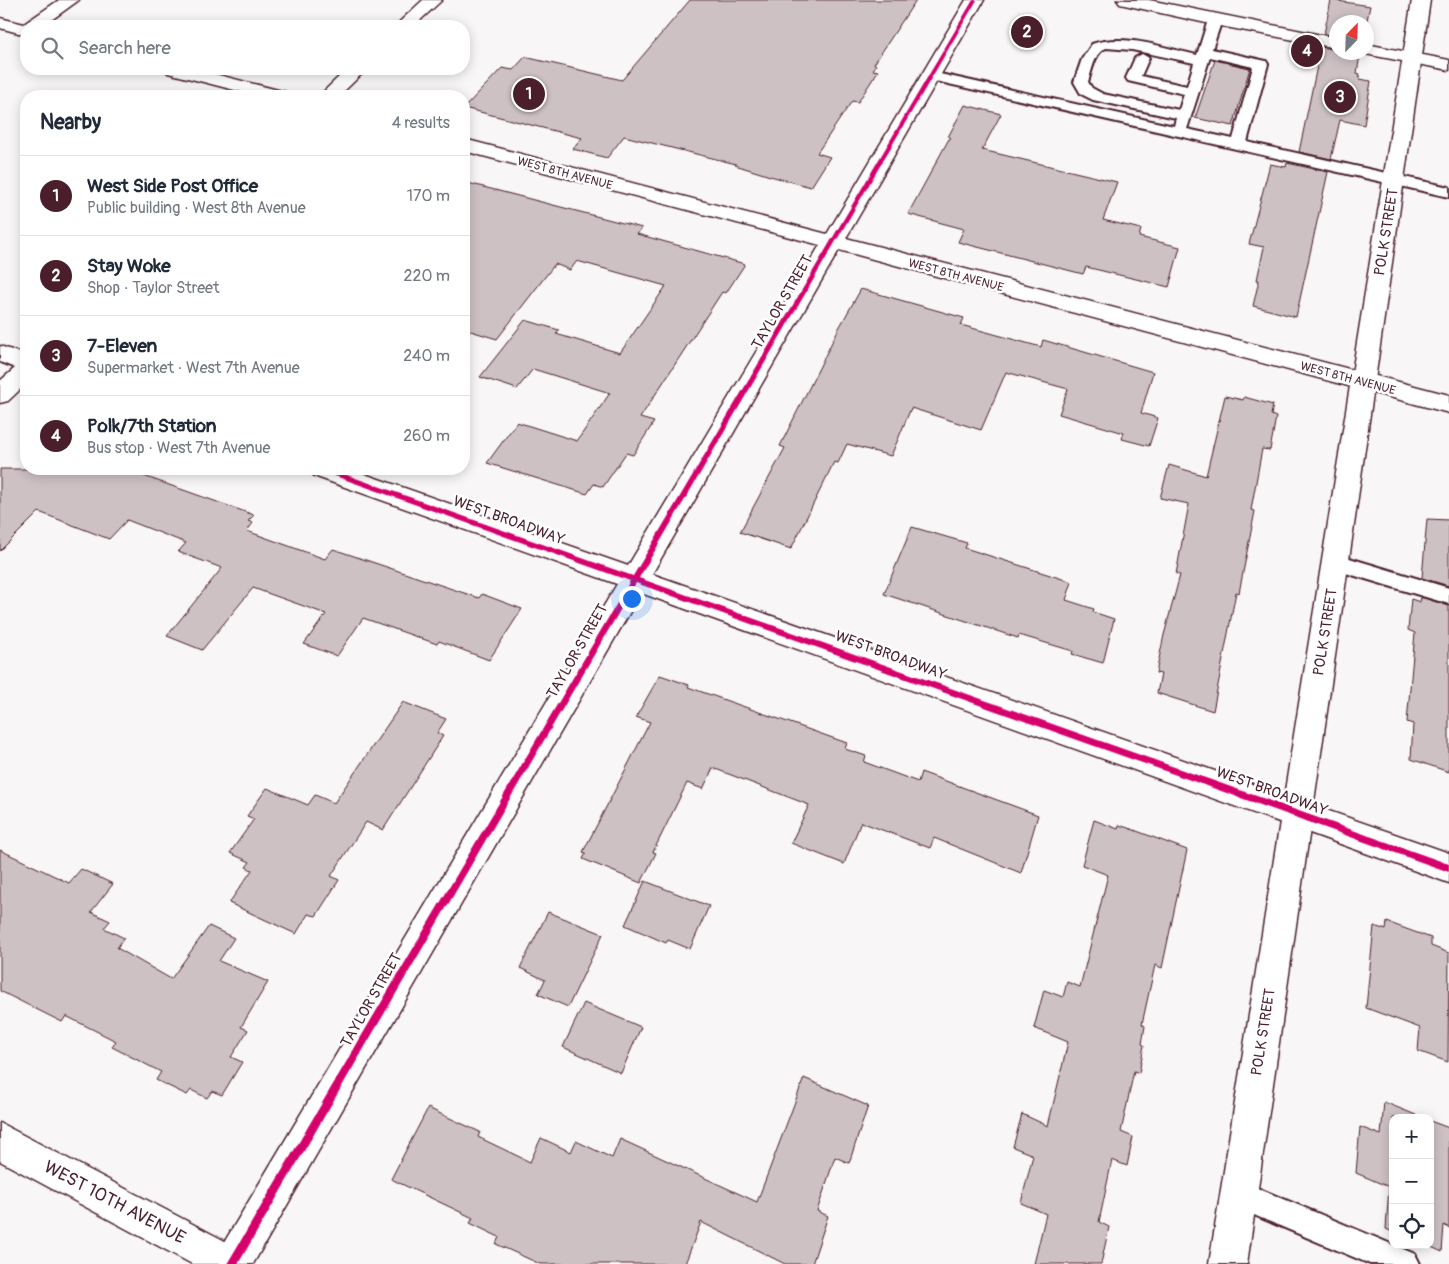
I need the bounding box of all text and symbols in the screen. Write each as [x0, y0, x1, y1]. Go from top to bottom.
pin: 2 [1011, 13, 1043, 51]
north arrow [1329, 15, 1374, 60]
search box [20, 20, 470, 75]
pin: 4 [1291, 32, 1323, 70]
icon: search [38, 34, 66, 62]
text: Search here [78, 36, 171, 60]
pin: 1 [513, 75, 545, 113]
pin: 3 [1324, 78, 1356, 116]
text: Nearby [40, 109, 101, 136]
text: 4 results [392, 113, 450, 133]
street label: WEST 8TH AVENUE [516, 154, 614, 193]
text: West Side Post Office [87, 174, 258, 198]
text: 1 [53, 186, 59, 206]
text: 170 m [407, 186, 450, 206]
street label: POLK STREET [1370, 187, 1403, 277]
text: Public building · West 8th Avenue [87, 198, 306, 218]
street label: TAYLOR STREET [748, 252, 817, 353]
text: Stay Woke [87, 254, 171, 278]
street label: WEST 8TH AVENUE [907, 256, 1005, 295]
text: 2 [52, 266, 60, 286]
text: 220 m [404, 266, 450, 286]
text: Shop · Taylor Street [87, 278, 219, 298]
text: 7-Eleven [87, 334, 157, 358]
text: 3 [52, 346, 60, 366]
text: 240 m [403, 346, 450, 366]
text: Supermarket · West 7th Avenue [87, 358, 300, 378]
street label: WEST 8TH AVENUE [1299, 359, 1397, 398]
text: Polk/7th Station [87, 414, 217, 438]
text: 4 [51, 426, 61, 446]
text: 260 m [403, 426, 450, 446]
text: Bus stop · West 7th Avenue [87, 438, 270, 458]
street label: WEST BROADWAY [451, 492, 567, 550]
your location [619, 586, 645, 612]
street label: POLK STREET [1309, 587, 1342, 677]
street label: TAYLOR STREET [543, 601, 612, 702]
street label: WEST BROADWAY [833, 627, 949, 685]
street label: WEST BROADWAY [1214, 763, 1330, 821]
street label: TAYLOR STREET [337, 950, 406, 1051]
street label: POLK STREET [1247, 987, 1280, 1077]
map controls [1389, 1114, 1434, 1249]
button: + [1389, 1114, 1434, 1159]
street label: WEST 10TH AVENUE [40, 1155, 189, 1249]
button: − [1389, 1159, 1434, 1204]
button: locate [1389, 1204, 1434, 1249]

